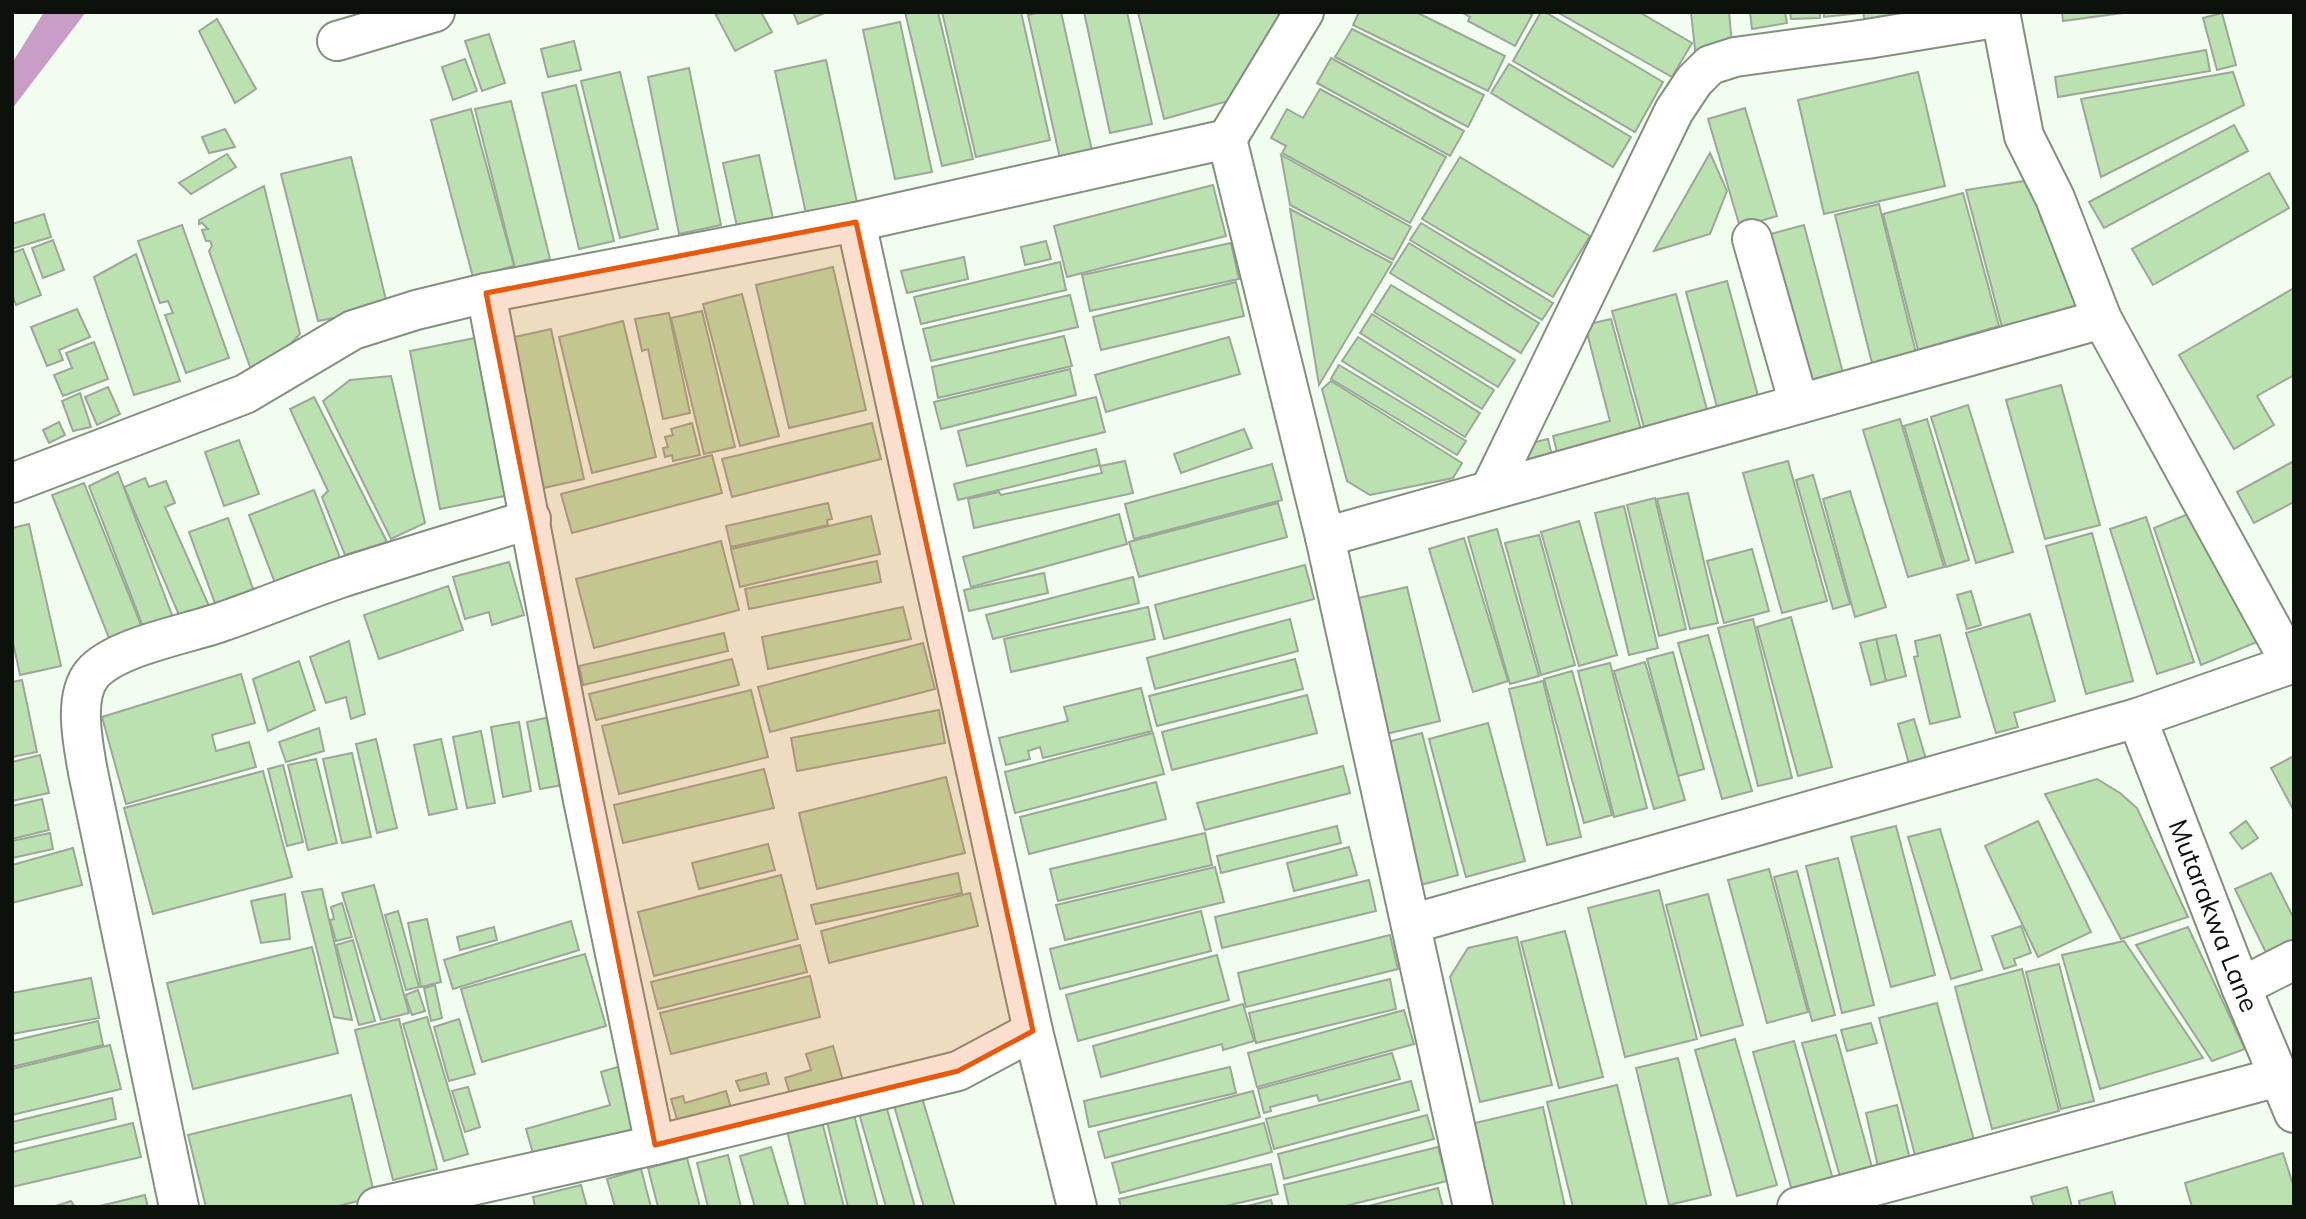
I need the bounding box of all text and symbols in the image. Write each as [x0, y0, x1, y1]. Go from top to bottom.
street label: Mutarakwa Lane [2162, 815, 2267, 1017]

